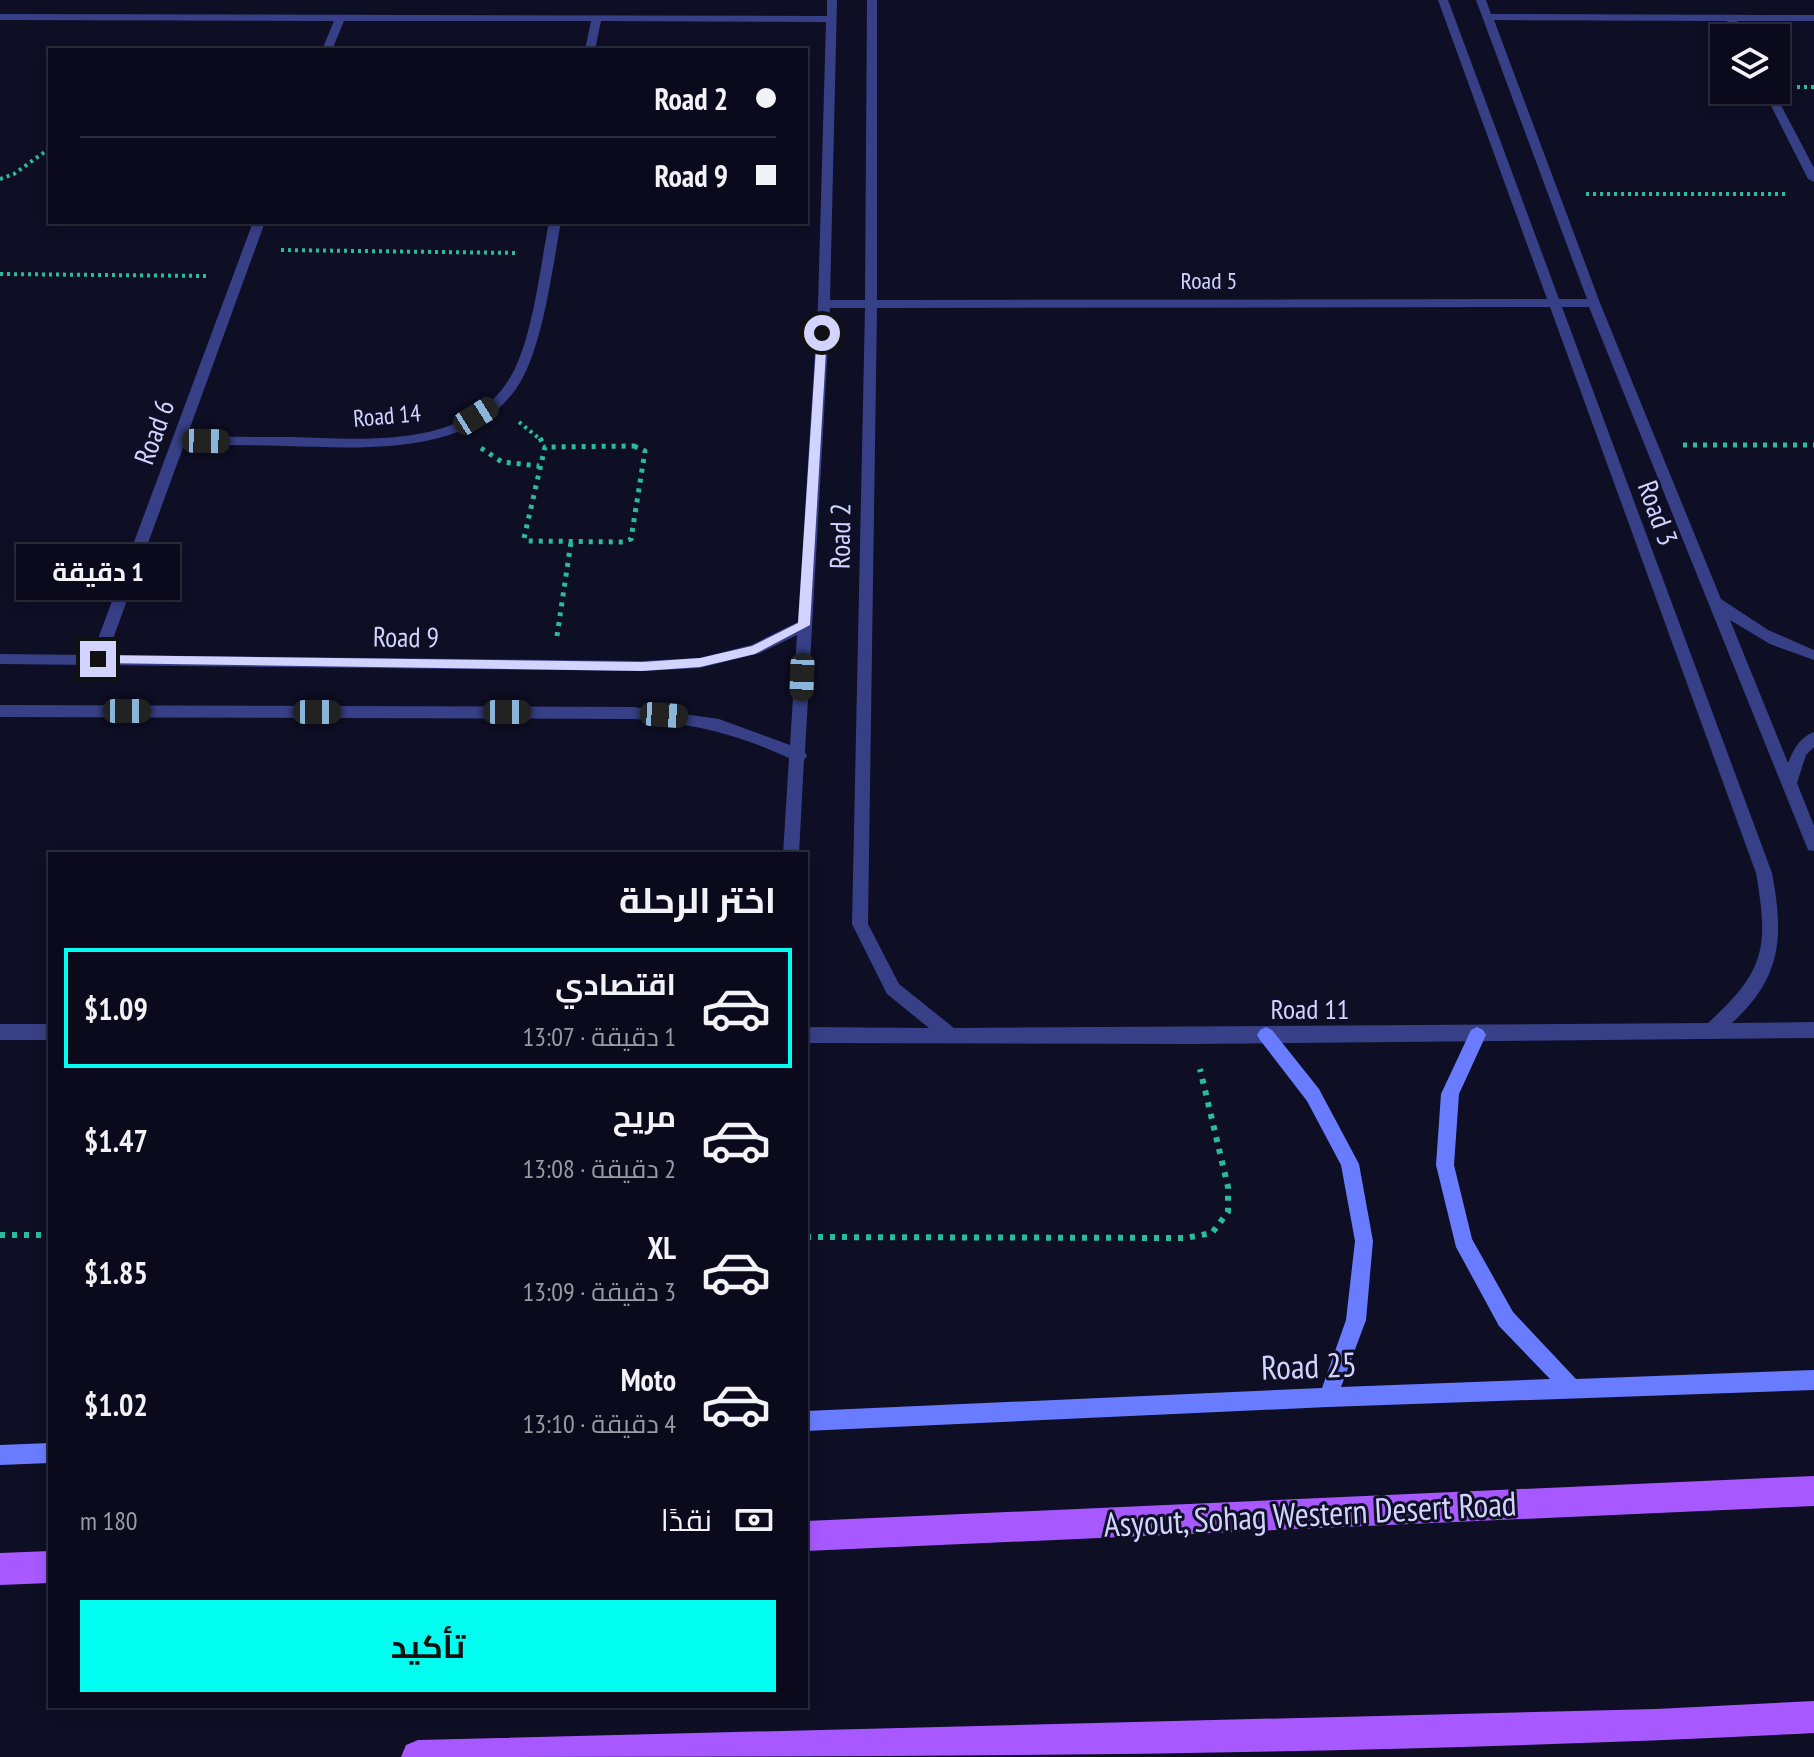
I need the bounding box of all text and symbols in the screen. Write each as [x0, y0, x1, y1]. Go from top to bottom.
map controls [1710, 24, 1790, 104]
button: layers [1710, 24, 1790, 104]
text: Road 2 [655, 79, 728, 118]
text: Road 9 [655, 156, 728, 195]
street label: Road 5 [1181, 265, 1237, 296]
route start [804, 315, 840, 351]
car [449, 393, 503, 439]
street label: Road 6 [125, 394, 182, 469]
street label: Road 14 [352, 397, 422, 434]
car [182, 429, 230, 453]
street label: Road 3 [1630, 475, 1687, 550]
street label: Road 2 [820, 503, 859, 569]
callout: 1 دقيقة [16, 543, 180, 599]
text: 1 دقيقة [52, 555, 144, 588]
street label: Road 9 [373, 617, 439, 656]
route end [80, 641, 116, 677]
car [789, 653, 815, 701]
car [103, 699, 151, 723]
car [293, 700, 341, 724]
car [483, 700, 531, 724]
car [639, 701, 689, 729]
text: اختر الرحلة [619, 876, 776, 923]
text: اقتصادي [555, 964, 676, 1003]
icon: car [700, 972, 772, 1044]
text: $1.09 [84, 989, 148, 1028]
street label: Road 11 [1271, 990, 1349, 1027]
text: 1 دقيقة · 13:07 [522, 1020, 676, 1053]
text: مريح [613, 1096, 676, 1135]
icon: car [700, 1104, 772, 1176]
text: $1.47 [84, 1121, 148, 1160]
text: 2 دقيقة · 13:08 [522, 1152, 676, 1185]
text: XL [647, 1228, 676, 1267]
icon: car [700, 1236, 772, 1308]
text: $1.85 [84, 1253, 148, 1292]
text: 3 دقيقة · 13:09 [522, 1275, 676, 1308]
street label: Road 25 [1260, 1341, 1358, 1389]
text: Moto [621, 1360, 676, 1399]
icon: car [700, 1368, 772, 1440]
text: $1.02 [84, 1385, 148, 1424]
text: 4 دقيقة · 13:10 [522, 1407, 676, 1440]
street label: Asyout, Sohag Western Desert Road [1102, 1480, 1518, 1546]
icon: cash [732, 1498, 776, 1542]
text: نقدًا [661, 1500, 712, 1539]
text: 180 m [80, 1504, 138, 1537]
button: تأكيد [80, 1600, 776, 1692]

